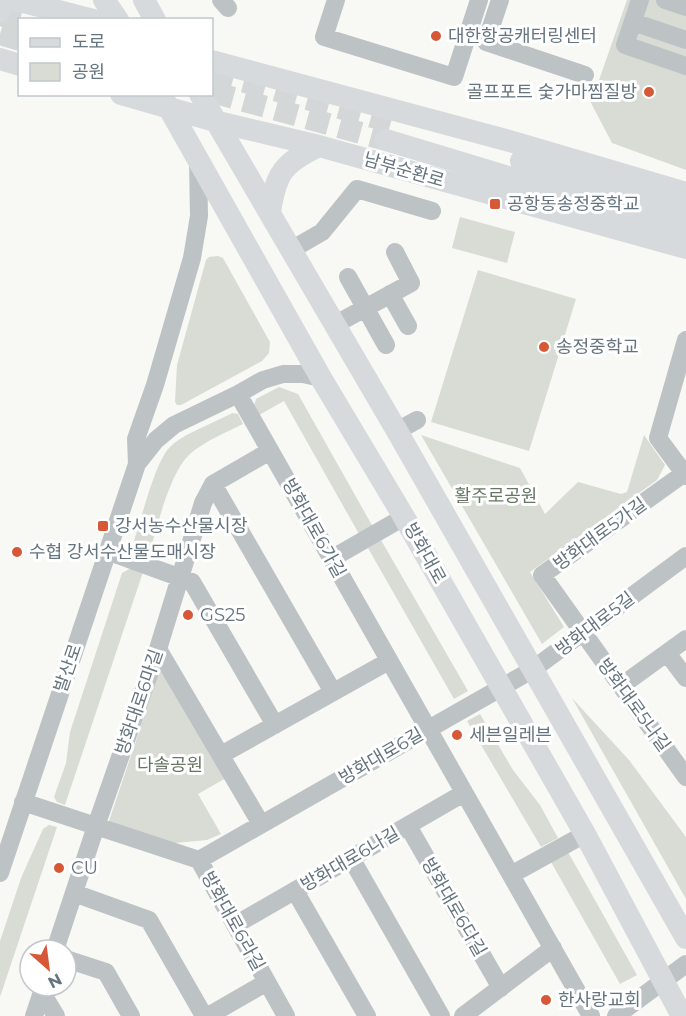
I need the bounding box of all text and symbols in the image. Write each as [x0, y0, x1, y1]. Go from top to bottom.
legend [18, 18, 213, 96]
place label: 대한항공캐터링센터 [448, 25, 597, 47]
marker: 대한항공캐터링센터 [429, 29, 443, 43]
text: 도로 [72, 31, 105, 53]
text: 공원 [72, 61, 105, 83]
place label: 골프포트 숯가마찜질방 [467, 81, 637, 103]
marker: 골프포트 숯가마찜질방 [642, 85, 656, 99]
street label: 남부순환로 [361, 148, 447, 192]
place label: 공항동송정중학교 [507, 193, 639, 215]
marker: 공항동송정중학교 [488, 197, 502, 211]
place label: 송정중학교 [556, 336, 639, 358]
marker: 송정중학교 [537, 340, 551, 354]
street label: 방화대로6가길 [278, 474, 350, 582]
park label: 활주로공원 [455, 485, 537, 507]
street label: 방화대로5가길 [549, 493, 651, 575]
place label: 강서농수산물시장 [115, 515, 247, 537]
marker: 강서농수산물시장 [96, 519, 110, 533]
street label: 방화대로 [399, 519, 451, 587]
place label: 수협 강서수산물도매시장 [29, 541, 216, 563]
marker: 수협 강서수산물도매시장 [10, 545, 24, 559]
street label: 방화대로5길 [551, 587, 639, 661]
place label: GS25 [200, 604, 245, 626]
marker: GS25 [181, 608, 195, 622]
street label: 발산로 [50, 641, 86, 695]
street label: 방화대로6마길 [111, 646, 167, 758]
street label: 방화대로5나길 [593, 654, 675, 756]
street label: 방화대로6길 [335, 723, 427, 789]
place label: 세븐일레븐 [469, 724, 552, 746]
marker: 세븐일레븐 [450, 728, 464, 742]
park label: 다솔공원 [137, 754, 203, 776]
street label: 방화대로6나길 [297, 822, 403, 896]
street label: 방화대로6다길 [417, 854, 491, 960]
place label: CU [71, 857, 98, 879]
marker: CU [52, 861, 66, 875]
street label: 방화대로6라길 [197, 867, 269, 975]
north arrow [18, 938, 78, 998]
text: N [45, 969, 65, 992]
place label: 한사랑교회 [558, 989, 641, 1011]
marker: 한사랑교회 [539, 993, 553, 1007]

